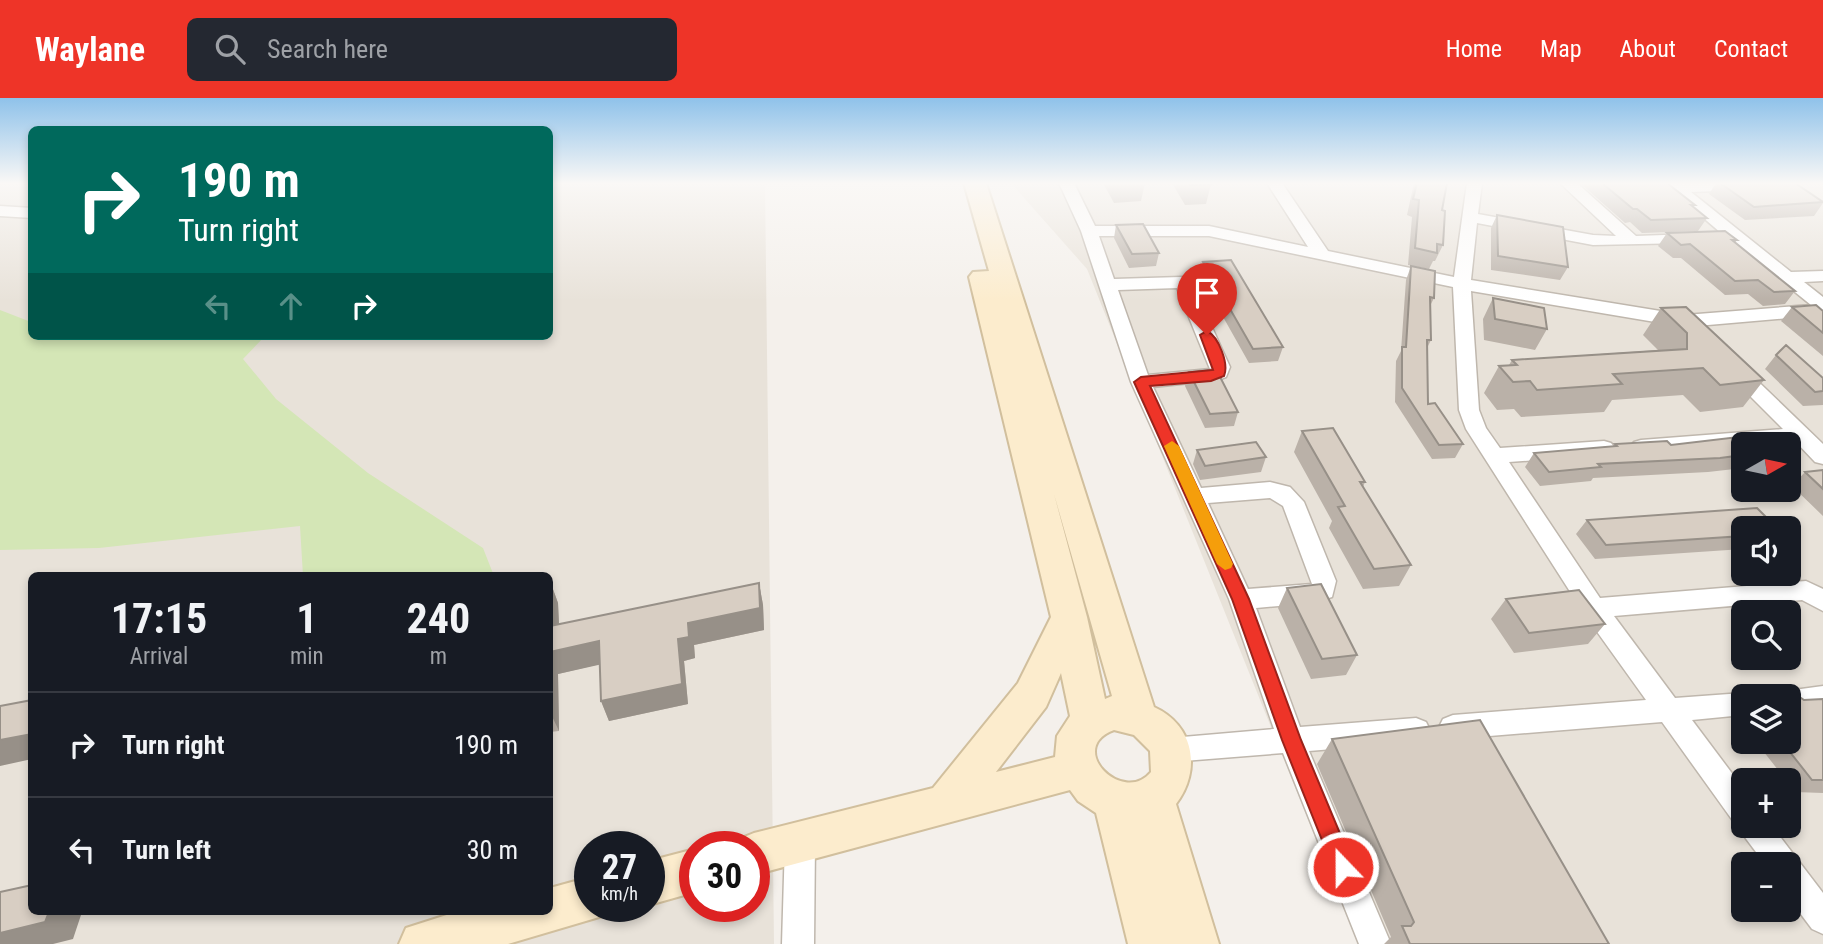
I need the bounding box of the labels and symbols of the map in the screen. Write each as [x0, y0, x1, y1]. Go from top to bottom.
pin [1177, 263, 1237, 335]
north arrow [1731, 432, 1801, 502]
position arrow [1306, 830, 1380, 904]
speed limit sign: 30 [679, 831, 770, 922]

